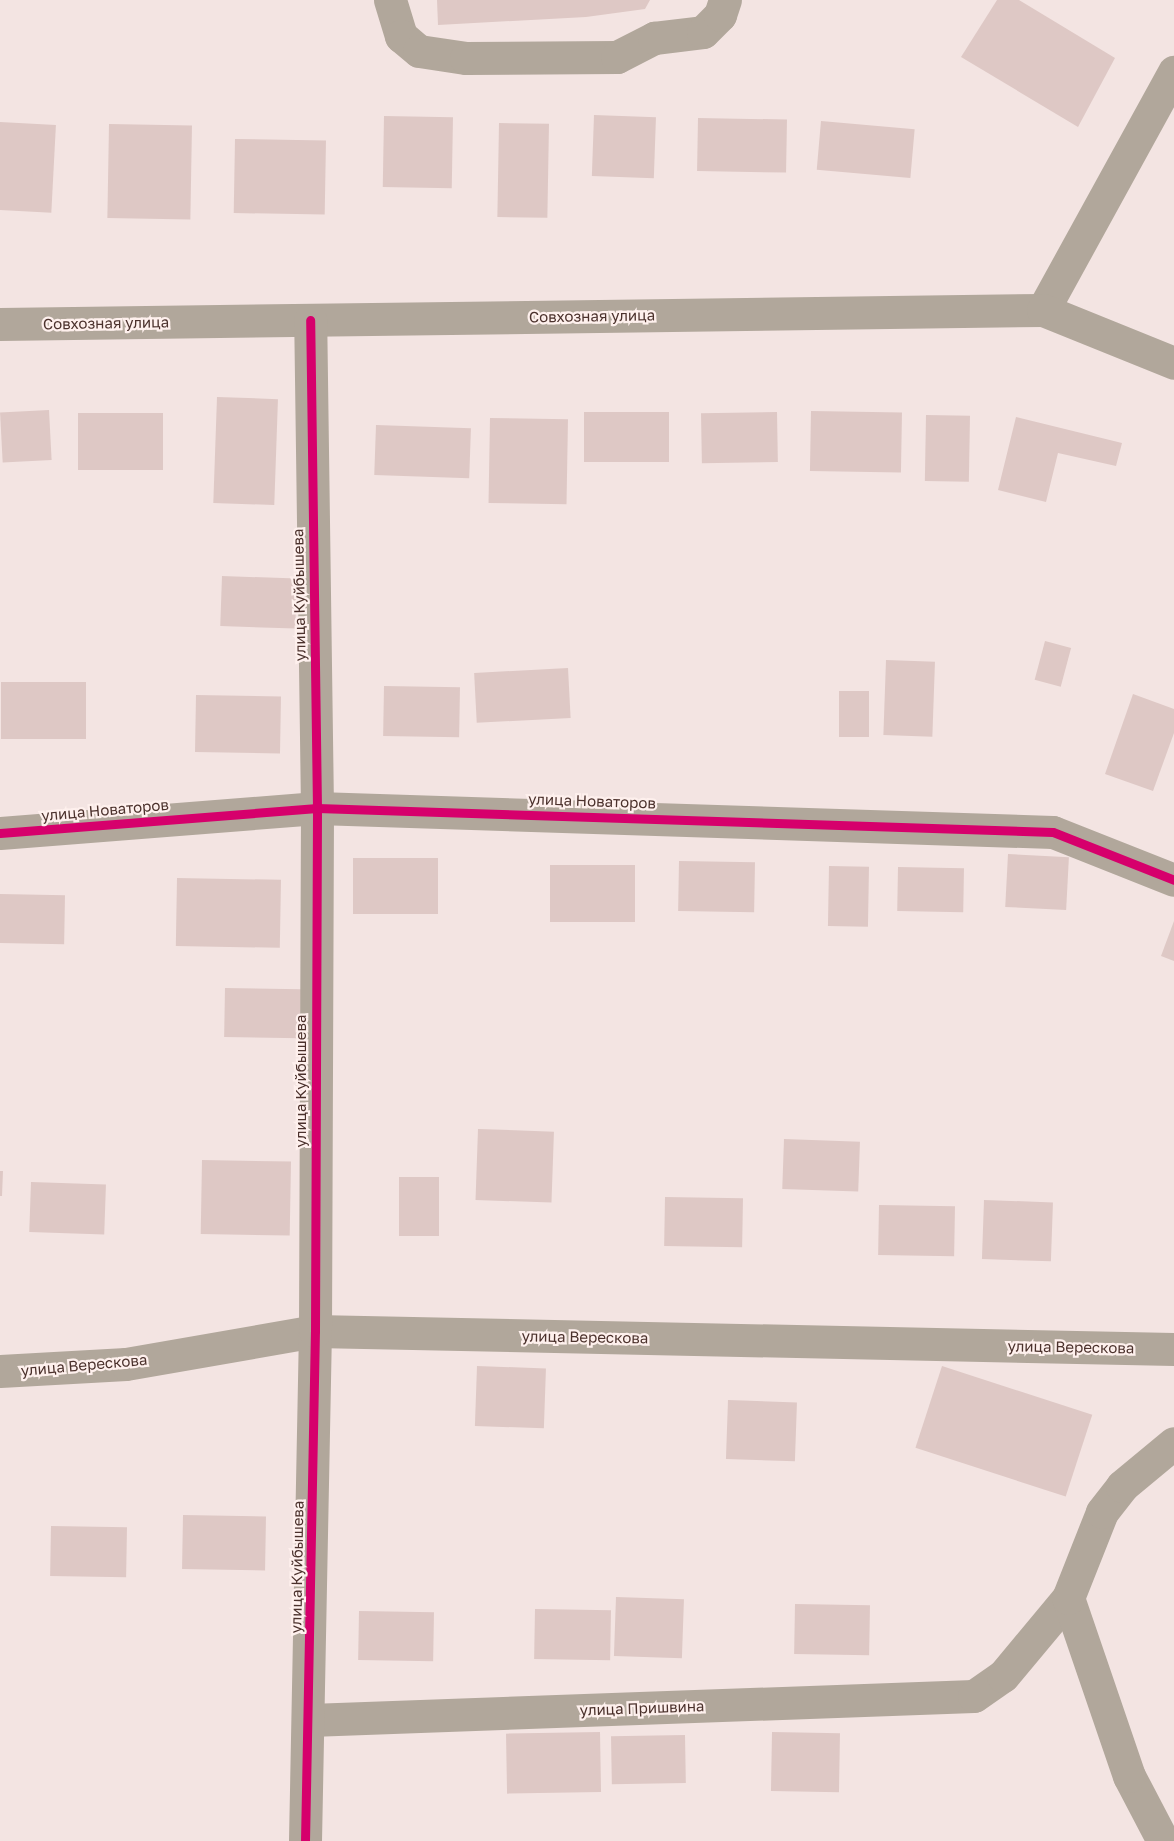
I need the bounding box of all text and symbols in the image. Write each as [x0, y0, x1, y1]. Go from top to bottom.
street label: Совхозная улица [529, 306, 655, 326]
street label: Совхозная улица [43, 313, 169, 333]
street label: улица Куйбышева [289, 528, 309, 662]
street label: улица Новаторов [528, 790, 656, 812]
street label: улица Новаторов [41, 795, 169, 825]
street label: улица Куйбышева [292, 1015, 310, 1147]
street label: улица Верескова [521, 1327, 649, 1347]
street label: улица Верескова [1007, 1337, 1135, 1357]
street label: улица Верескова [20, 1351, 148, 1379]
street label: улица Куйбышева [287, 1500, 307, 1634]
street label: улица Пришвина [579, 1697, 705, 1719]

